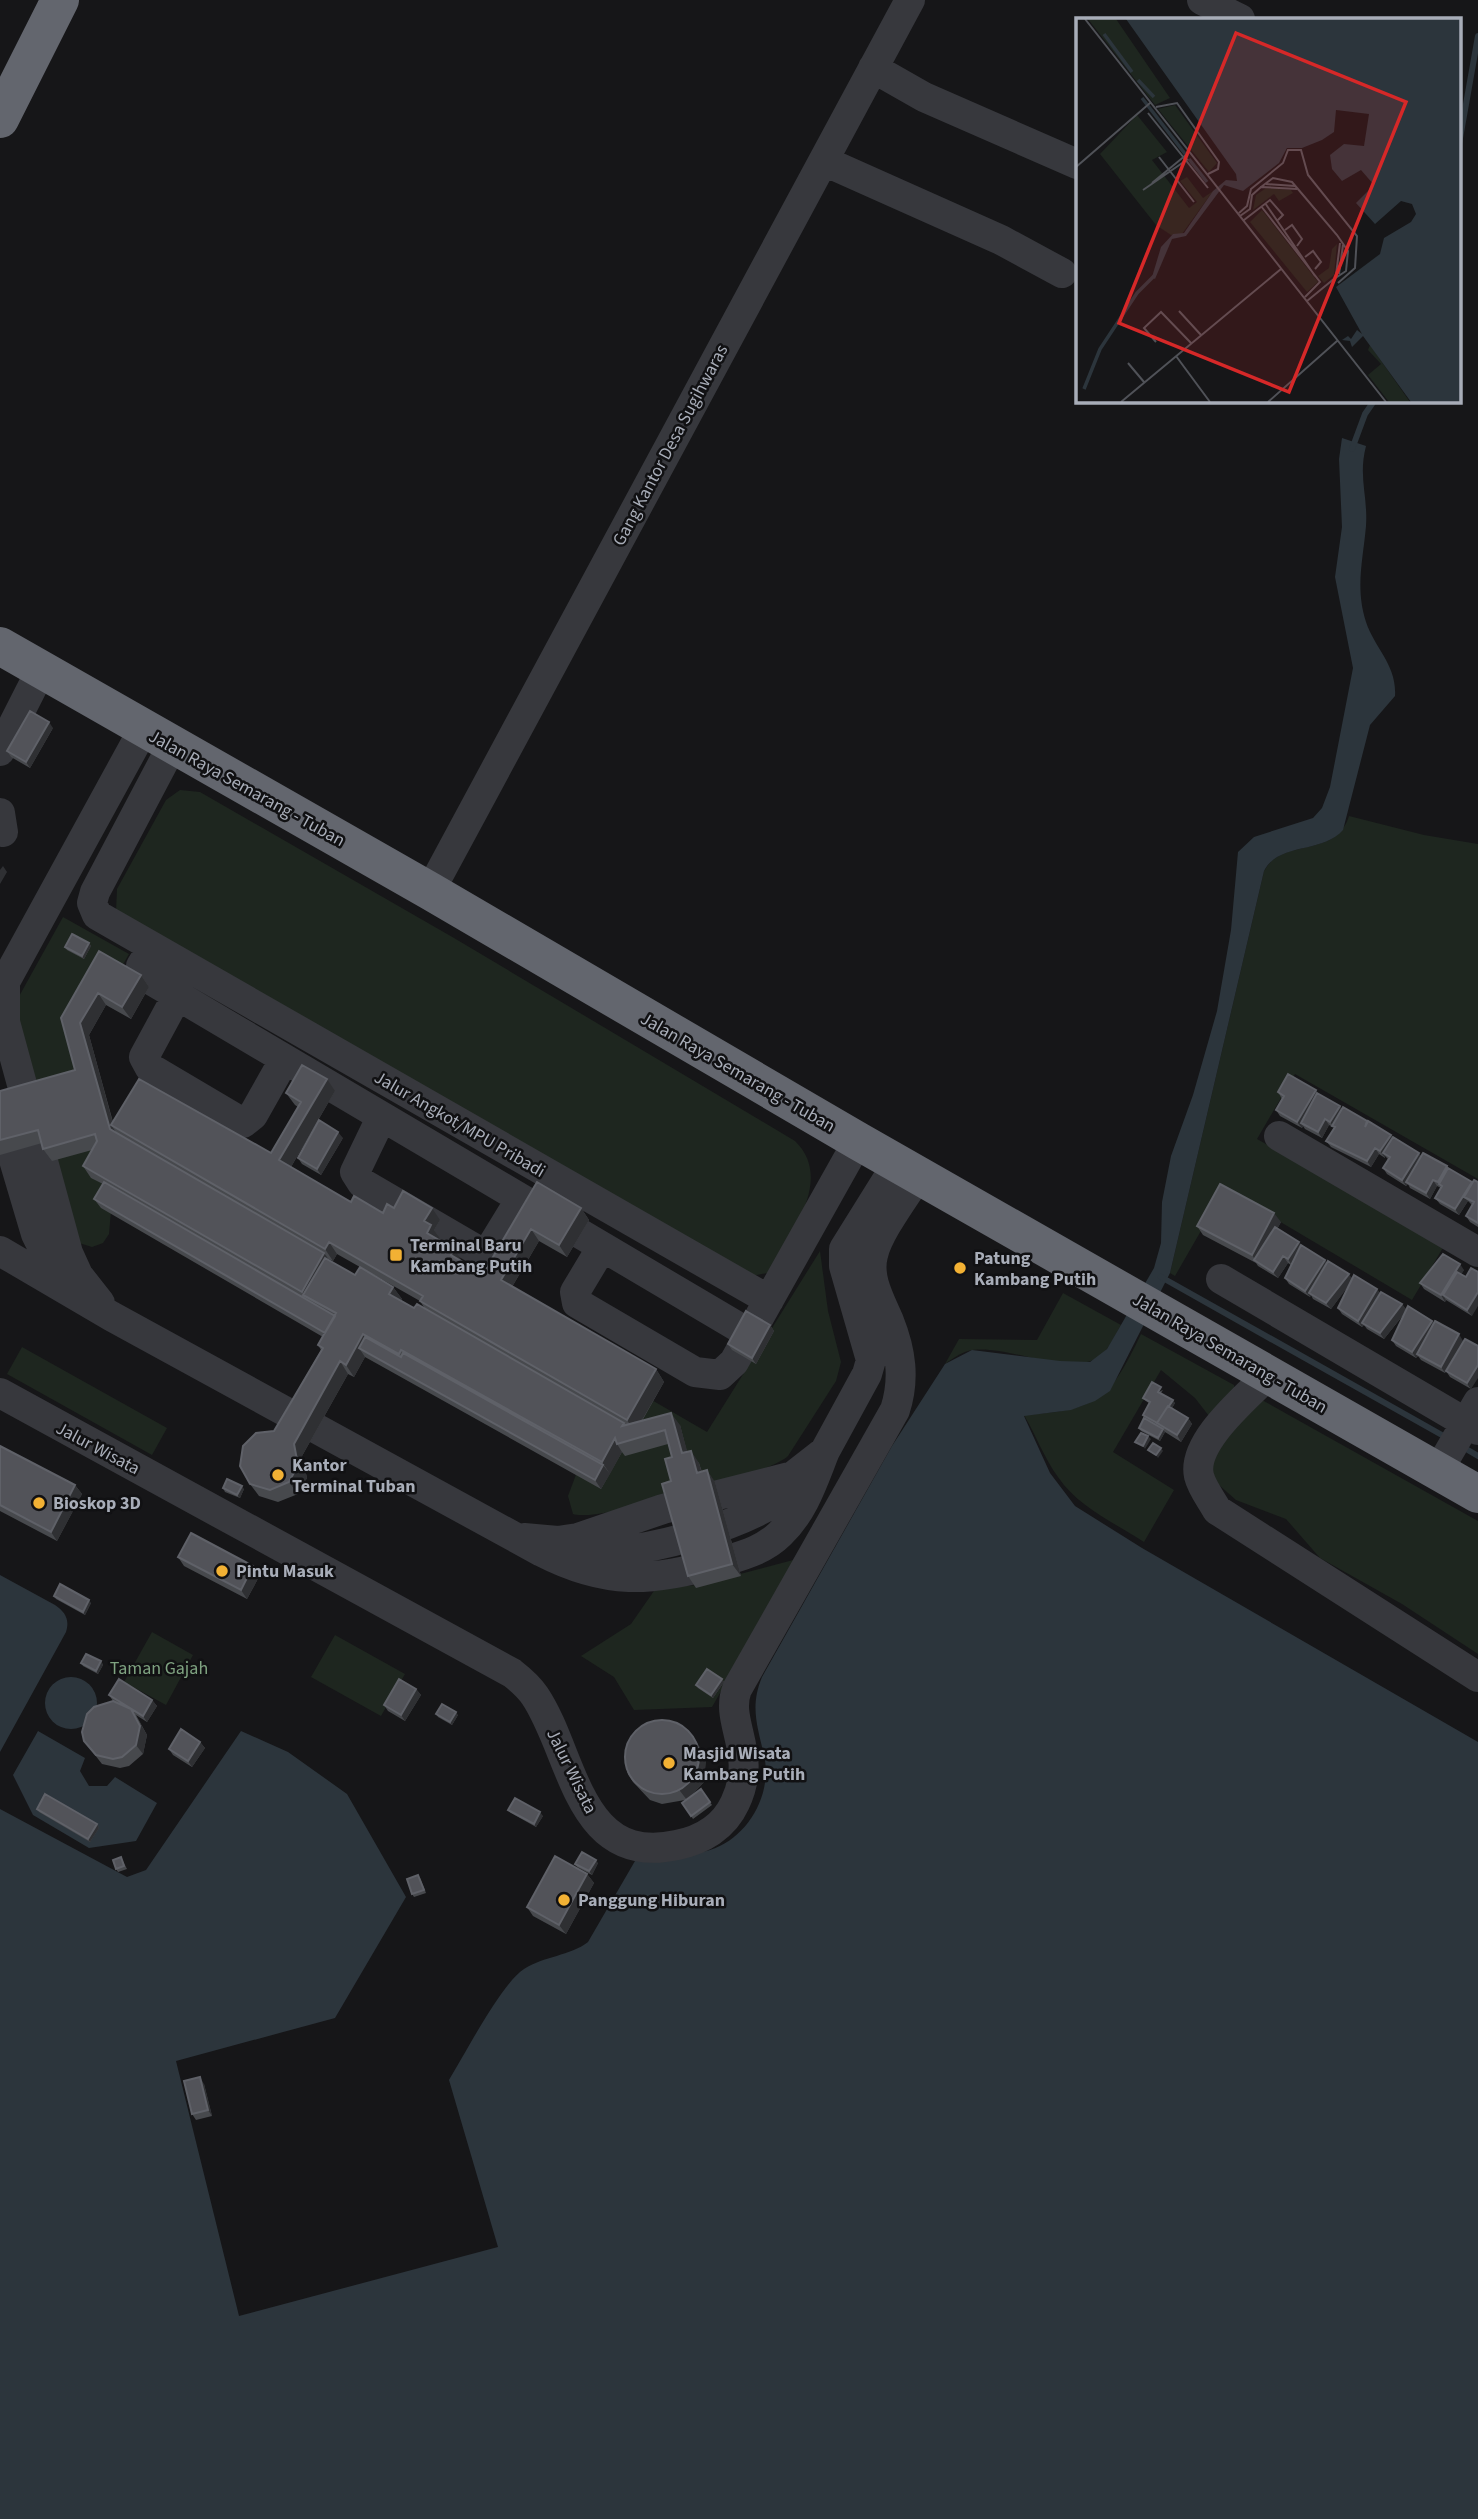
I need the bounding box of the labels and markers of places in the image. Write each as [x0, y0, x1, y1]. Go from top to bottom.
place label: Terminal Baru Kambang Putih [410, 1233, 532, 1279]
place label: Patung Kambang Putih [974, 1246, 1096, 1292]
marker: Terminal Baru Kambang Putih [388, 1247, 404, 1263]
marker: Patung Kambang Putih [952, 1260, 968, 1276]
place label: Kantor Terminal Tuban [292, 1453, 415, 1499]
marker: Kantor Terminal Tuban [270, 1467, 286, 1483]
place label: Bioskop 3D [53, 1491, 141, 1516]
marker: Bioskop 3D [31, 1495, 47, 1511]
place label: Pintu Masuk [236, 1559, 334, 1584]
marker: Pintu Masuk [214, 1563, 230, 1579]
place label: Masjid Wisata Kambang Putih [683, 1741, 805, 1787]
marker: Masjid Wisata Kambang Putih [661, 1755, 677, 1771]
place label: Panggung Hiburan [578, 1888, 725, 1913]
marker: Panggung Hiburan [556, 1892, 572, 1908]

